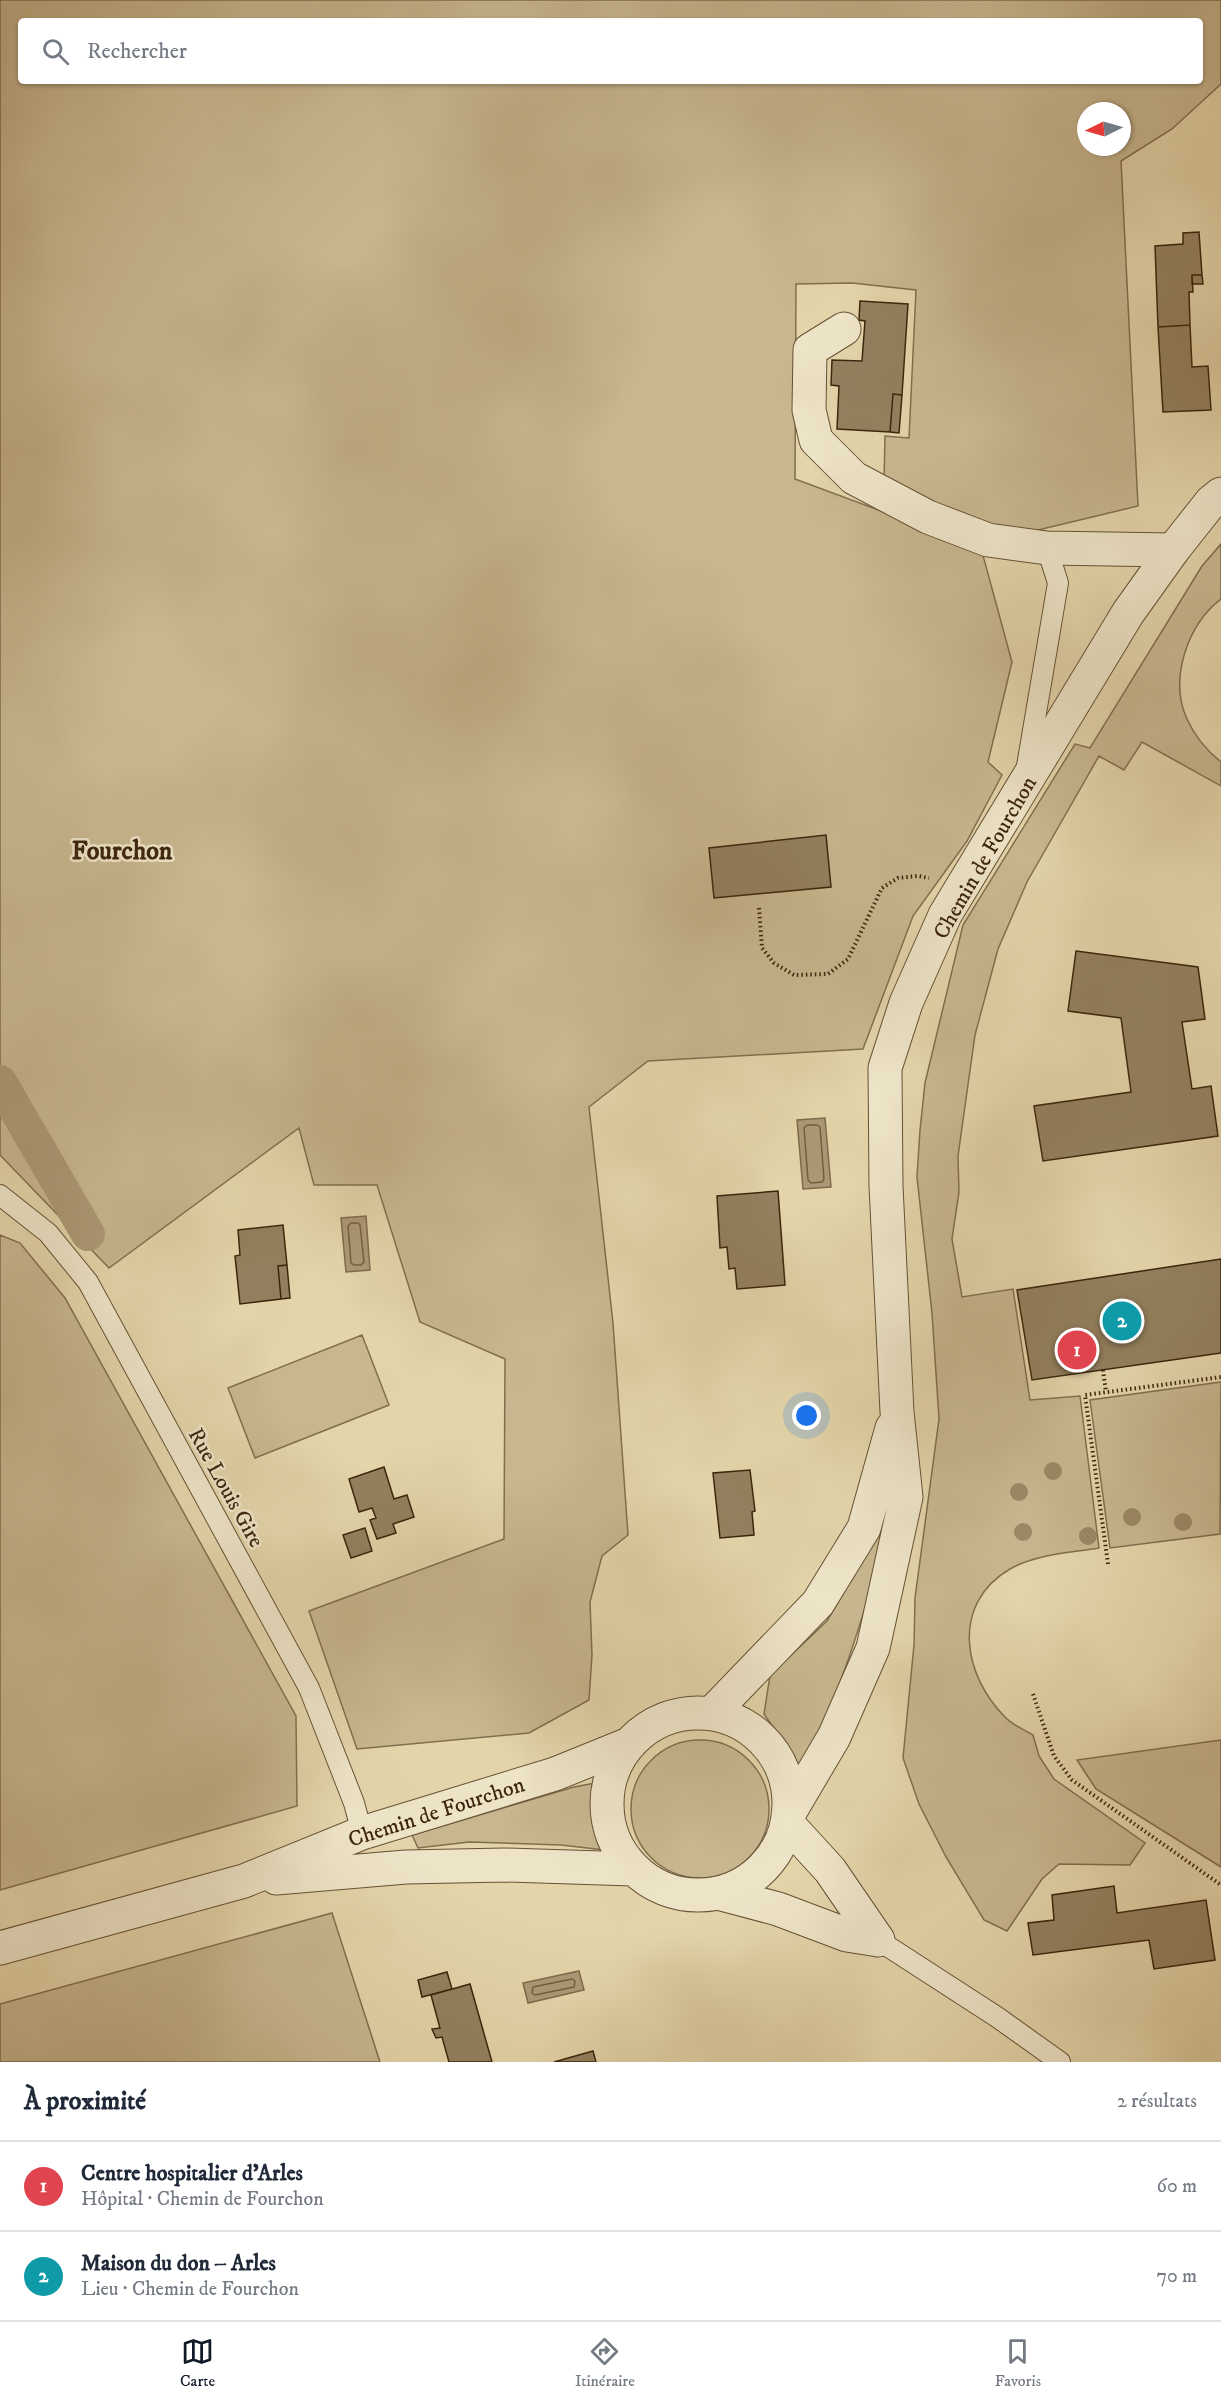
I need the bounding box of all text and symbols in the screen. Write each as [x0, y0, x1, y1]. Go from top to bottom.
search box [18, 18, 1203, 84]
icon: search [39, 35, 72, 68]
text: Rechercher [87, 38, 187, 65]
north arrow [1077, 102, 1131, 156]
street label: Chemin de Fourchon [928, 771, 1043, 944]
district label: Fourchon [72, 835, 173, 868]
pin: 2 [1102, 1298, 1142, 1344]
pin: 1 [1058, 1328, 1096, 1372]
your location [792, 1401, 821, 1430]
street label: Rue Louis Gire [182, 1423, 270, 1552]
street label: Chemin de Fourchon [345, 1771, 528, 1854]
text: À proximité [24, 2085, 146, 2118]
text: 2 résultats [1117, 2089, 1197, 2114]
text: Centre hospitalier d'Arles [81, 2160, 303, 2187]
text: 1 [40, 2174, 47, 2199]
text: 60 m [1157, 2174, 1197, 2199]
text: Hôpital · Chemin de Fourchon [81, 2187, 324, 2212]
text: Maison du don – Arles [81, 2250, 276, 2277]
text: 2 [39, 2264, 48, 2289]
text: 70 m [1156, 2264, 1197, 2289]
text: Lieu · Chemin de Fourchon [81, 2277, 299, 2302]
tab: Carte [180, 2335, 215, 2391]
tab: Itinéraire [575, 2335, 635, 2391]
tab: Favoris [995, 2335, 1041, 2391]

